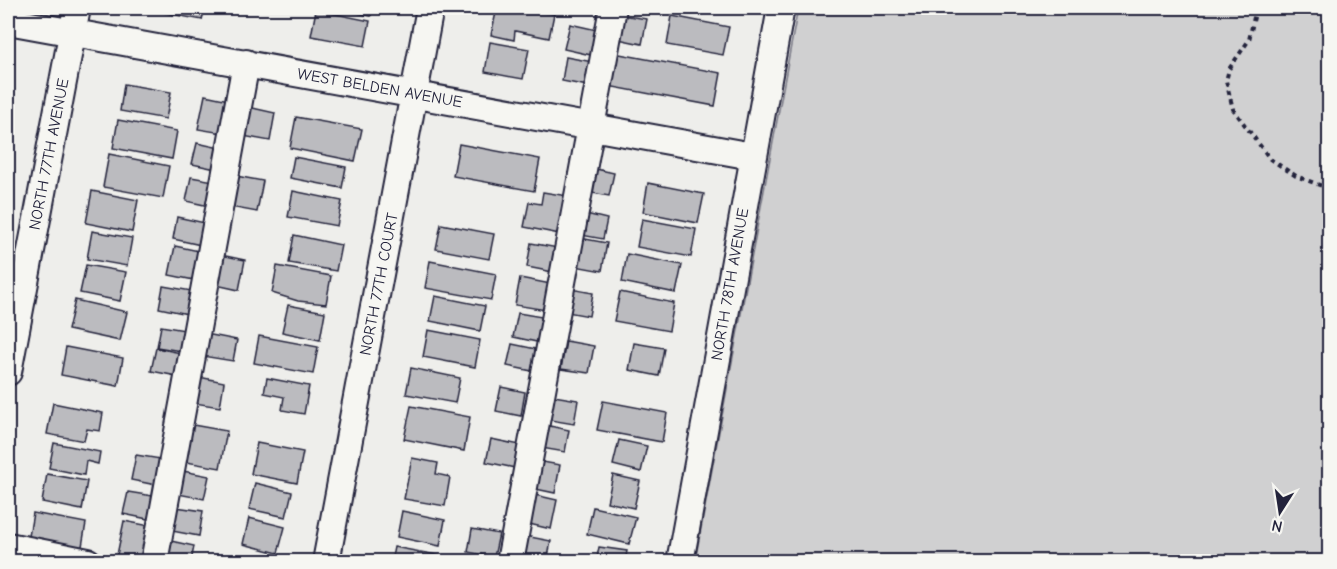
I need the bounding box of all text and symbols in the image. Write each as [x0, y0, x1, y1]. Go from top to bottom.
street label: WEST BELDEN AVENUE [296, 65, 464, 111]
street label: NORTH 77TH AVENUE [25, 77, 73, 232]
street label: NORTH 78TH AVENUE [708, 206, 752, 362]
street label: NORTH 77TH COURT [356, 211, 402, 357]
north arrow [1250, 482, 1310, 542]
text: N [1270, 516, 1284, 536]

